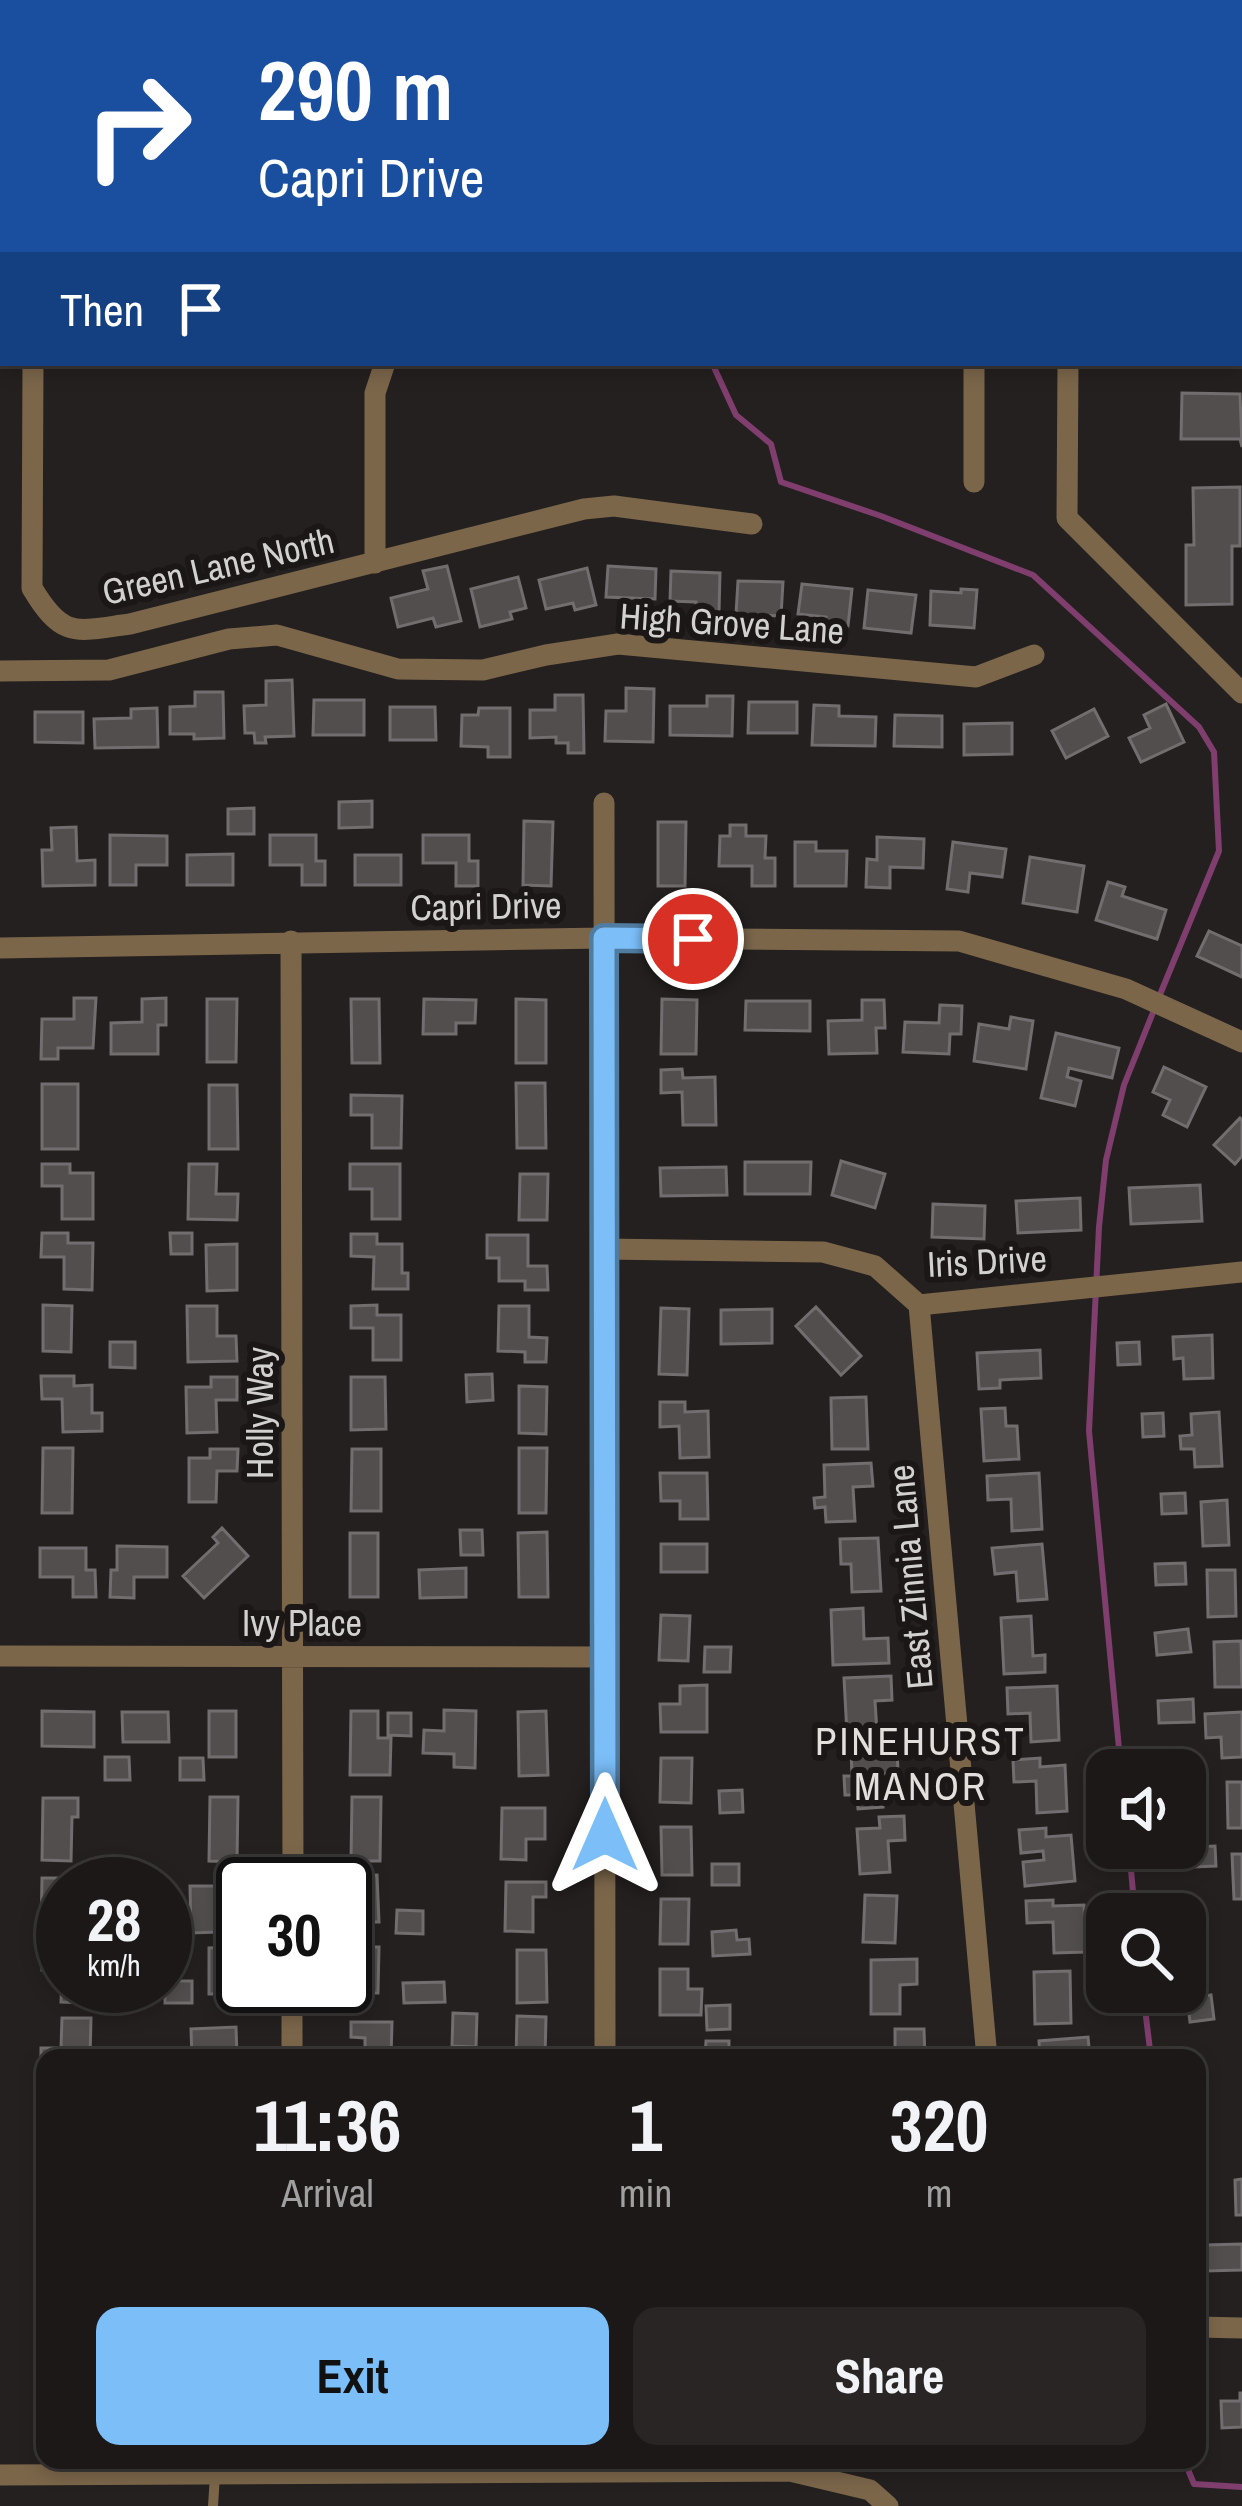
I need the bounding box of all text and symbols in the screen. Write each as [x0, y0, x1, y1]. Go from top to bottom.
text: 290 m [258, 33, 453, 146]
icon: right [60, 48, 216, 204]
text: Capri Drive [258, 141, 484, 214]
icon: arrive [168, 276, 234, 342]
text: Then [60, 279, 144, 340]
street label: Green Lane North [97, 516, 339, 616]
street label: High Grove Lane [618, 591, 846, 655]
street label: Capri Drive [410, 881, 562, 931]
pin [642, 888, 744, 990]
icon: arrive [660, 906, 726, 972]
street label: Iris Drive [926, 1234, 1048, 1288]
street label: Holly Way [236, 1347, 284, 1479]
street label: East Zinnia Lane [876, 1463, 944, 1691]
street label: Ivy Place [242, 1599, 362, 1647]
district label: PINEHURST MANOR [815, 1715, 1027, 1812]
map controls [1086, 1749, 1206, 2013]
button: sound [1086, 1749, 1206, 1869]
position arrow [542, 1772, 668, 1898]
speed limit sign: 30 [216, 1857, 372, 2013]
text: 28 [87, 1879, 141, 1960]
button: search [1086, 1893, 1206, 2013]
text: km/h [87, 1945, 141, 1985]
text: 11:36 [254, 2076, 401, 2173]
text: 1 [629, 2076, 662, 2173]
text: 320 [890, 2076, 988, 2173]
text: Arrival [281, 2167, 374, 2219]
text: min [619, 2167, 672, 2219]
text: m [926, 2167, 952, 2219]
button: Exit [96, 2307, 609, 2445]
button: Share [633, 2307, 1146, 2445]

